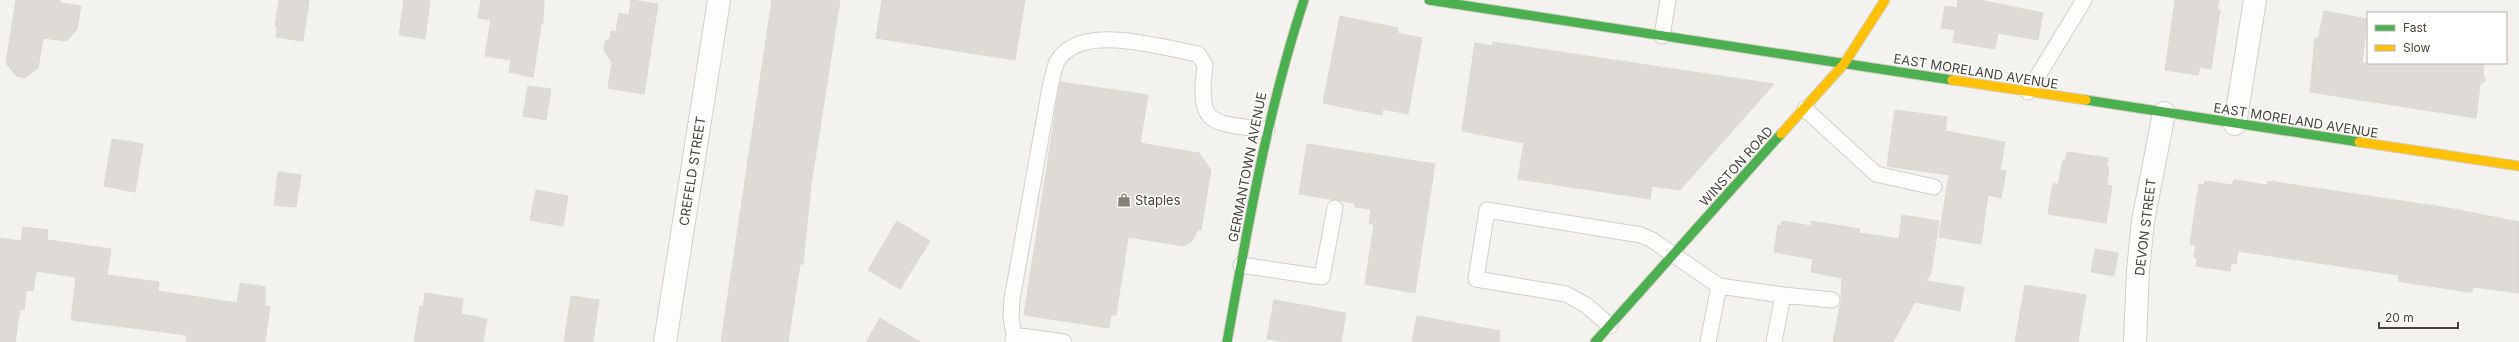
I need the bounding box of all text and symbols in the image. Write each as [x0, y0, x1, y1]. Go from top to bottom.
legend [2367, 12, 2507, 64]
text: Fast [2403, 20, 2427, 35]
text: Slow [2403, 40, 2431, 55]
street label: EAST MORELAND AVENUE [1893, 50, 2059, 92]
street label: GERMANTOWN AVENUE [1225, 91, 1269, 243]
street label: EAST MORELAND AVENUE [2213, 99, 2379, 141]
street label: CREFELD STREET [675, 115, 709, 227]
street label: WINSTON ROAD [1696, 123, 1776, 209]
street label: DEVON STREET [2131, 177, 2159, 277]
shop icon: Staples [1116, 192, 1132, 208]
place label: Staples [1135, 192, 1181, 208]
scale bar [2379, 304, 2458, 330]
text: 20 m [2385, 310, 2414, 325]

